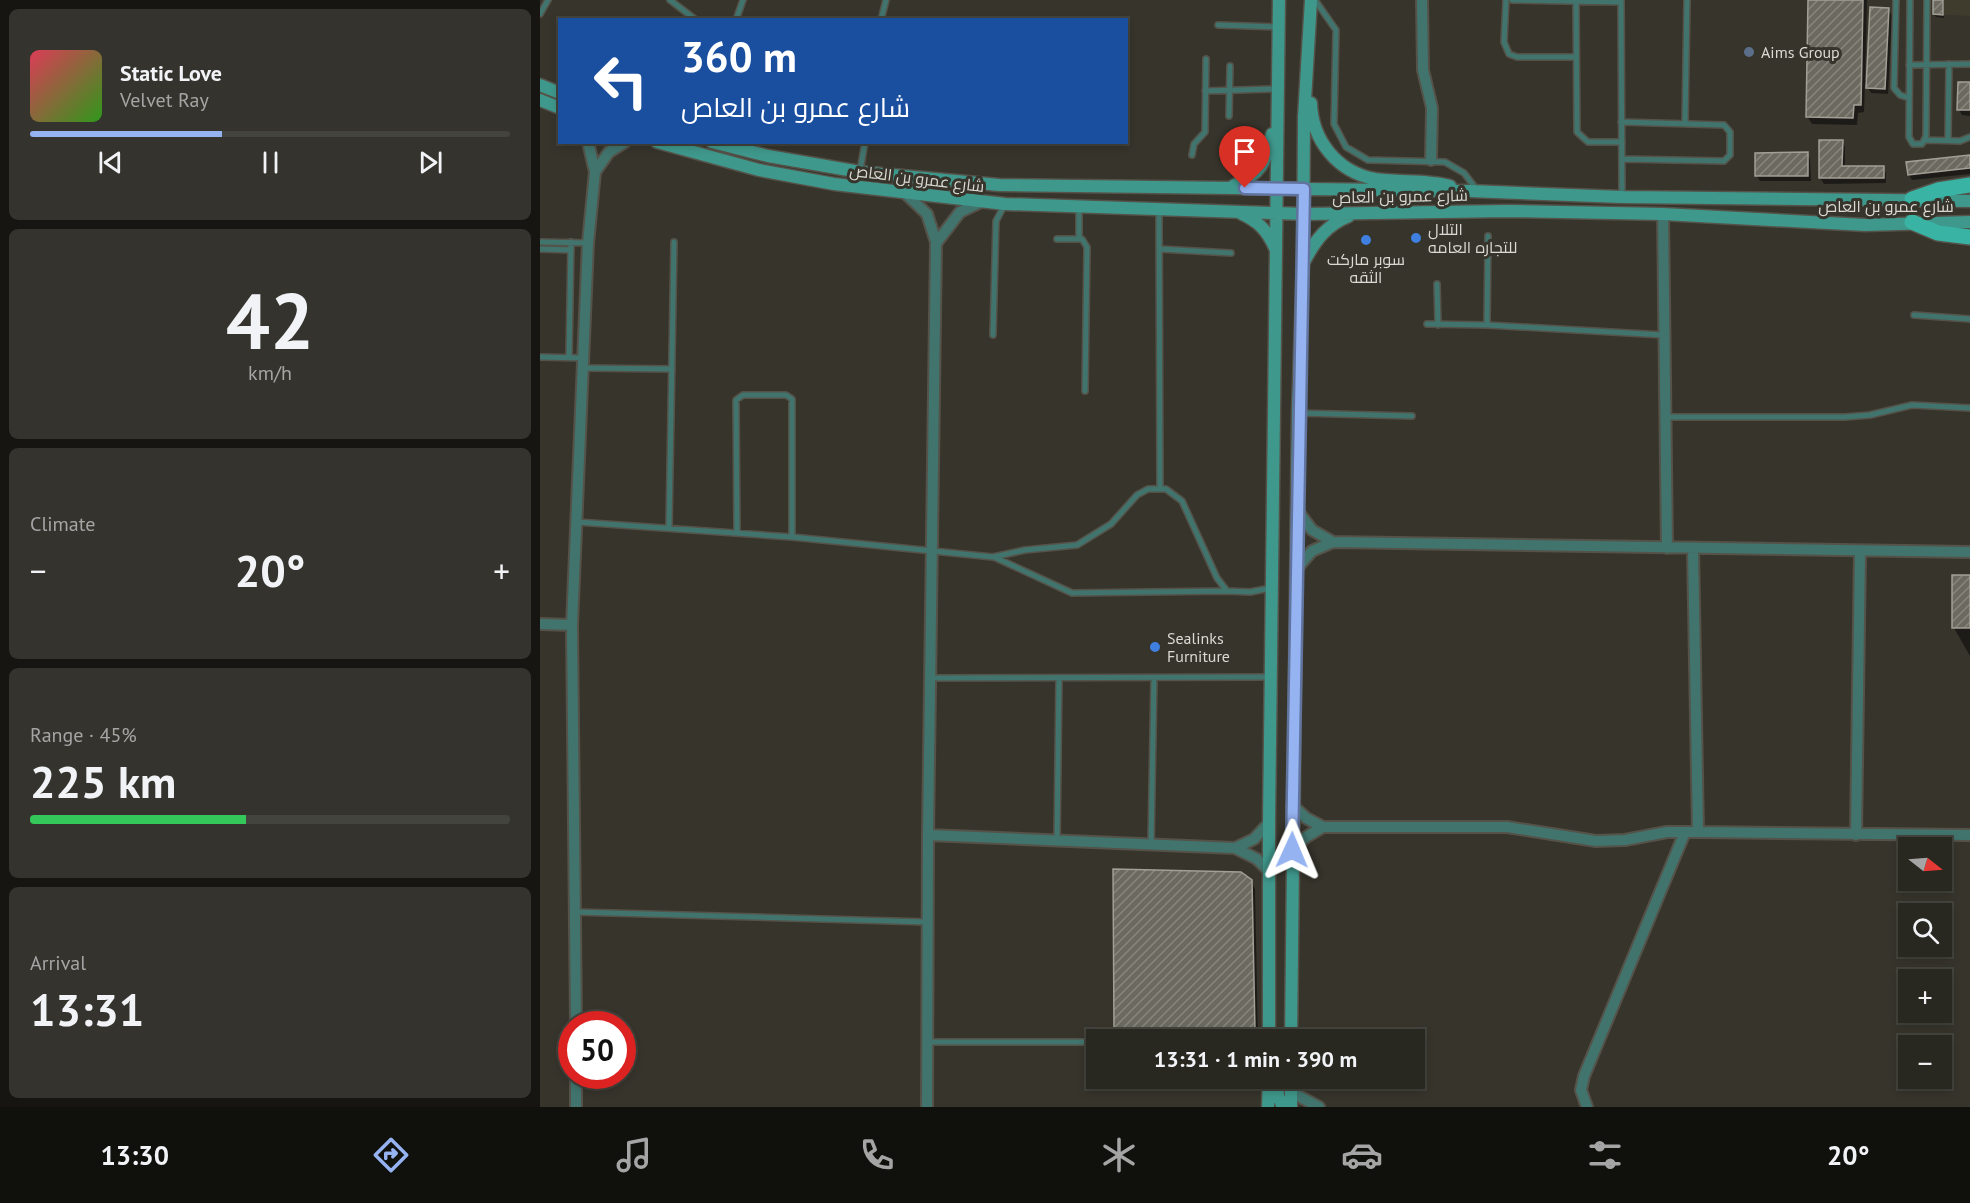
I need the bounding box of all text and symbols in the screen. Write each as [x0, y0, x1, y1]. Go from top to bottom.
text: 360 m [681, 29, 797, 84]
icon: left [582, 42, 660, 120]
place label: Aims Group [1761, 42, 1840, 62]
marker: Aims Group [1742, 45, 1756, 59]
text: Static Love [120, 59, 222, 87]
text: Velvet Ray [120, 87, 209, 113]
text: شارع عمرو بن العاص [681, 90, 910, 124]
pin [1219, 126, 1270, 188]
icon: arrive [1228, 135, 1261, 168]
icon: previous [94, 146, 127, 179]
icon: pause [254, 146, 287, 179]
icon: next [414, 146, 447, 179]
street label: شارع عمرو بن العاص [848, 160, 986, 198]
street label: شارع عمرو بن العاص [1332, 185, 1468, 209]
street label: شارع عمرو بن العاص [1818, 196, 1954, 218]
place label: التلال للتجاره العامه [1428, 219, 1517, 257]
marker: التلال للتجاره العامه [1409, 231, 1423, 245]
marker: سوبر ماركت الثقه [1359, 233, 1373, 247]
place label: سوبر ماركت الثقه [1327, 249, 1405, 287]
text: 42 [226, 270, 314, 371]
text: km/h [248, 360, 292, 386]
text: Climate [30, 511, 96, 537]
text: 20° [235, 541, 305, 599]
text: − [30, 549, 47, 592]
text: + [493, 549, 510, 592]
place label: Sealinks Furniture [1167, 628, 1230, 666]
marker: Sealinks Furniture [1148, 640, 1162, 654]
text: Range · 45% [30, 722, 137, 748]
text: 225 km [30, 752, 176, 810]
position arrow [1260, 818, 1324, 882]
north arrow [1898, 837, 1952, 891]
map controls [1898, 837, 1952, 1089]
button: search [1898, 903, 1952, 957]
text: Arrival [30, 950, 86, 976]
button: + [1898, 969, 1952, 1023]
text: 13:31 [30, 980, 144, 1038]
speed limit sign: 50 [558, 1011, 636, 1089]
button: − [1898, 1035, 1952, 1089]
text: 13:31 · 1 min · 390 m [1154, 1045, 1357, 1073]
icon: directions [370, 1134, 412, 1176]
icon: music [613, 1134, 655, 1176]
icon: phone [856, 1134, 898, 1176]
icon: climate [1098, 1134, 1140, 1176]
icon: car [1341, 1134, 1383, 1176]
icon: filters [1584, 1134, 1626, 1176]
text: 13:30 [100, 1138, 169, 1172]
text: 20° [1827, 1138, 1869, 1172]

